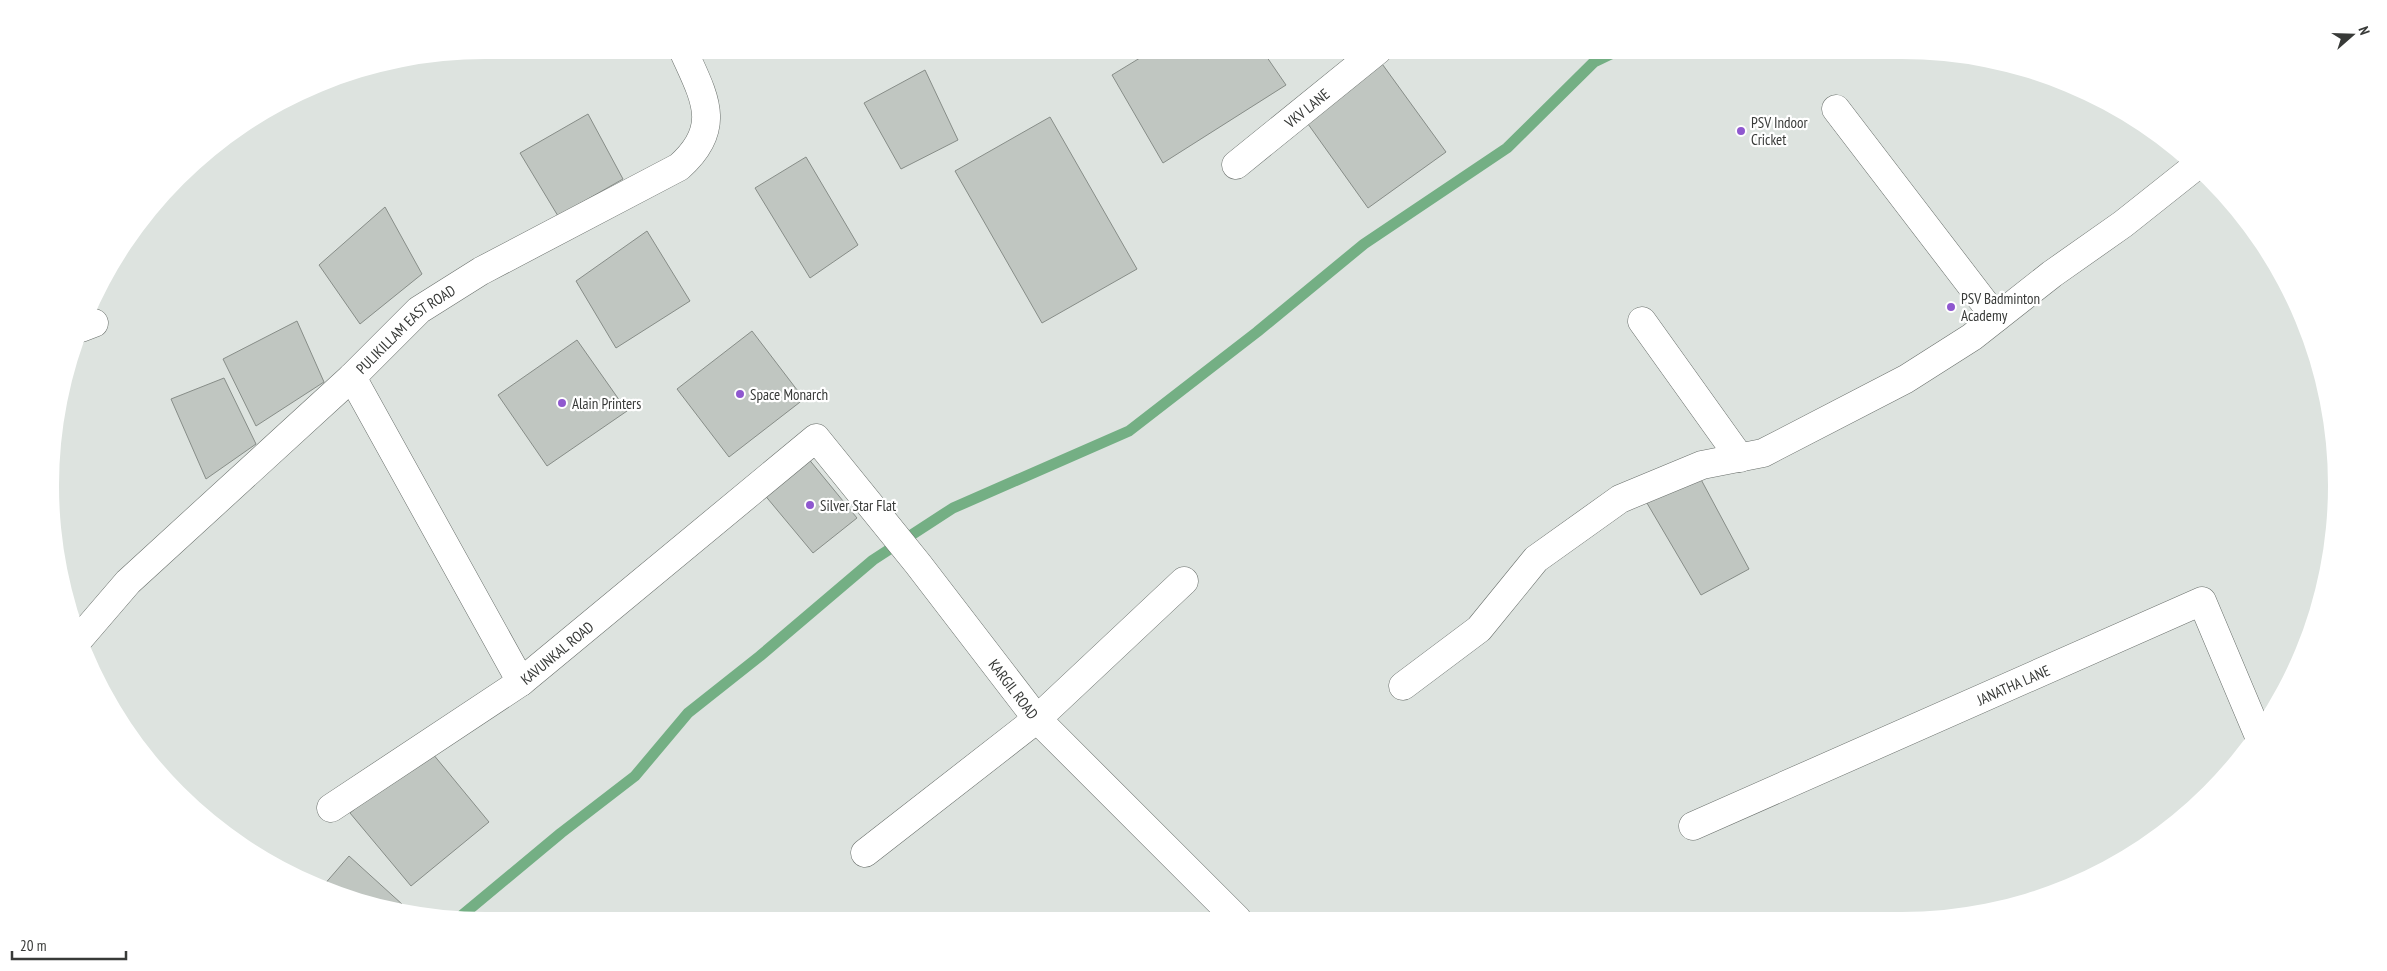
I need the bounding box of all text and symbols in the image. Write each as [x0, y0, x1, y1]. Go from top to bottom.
north arrow [2327, 10, 2377, 60]
text: N [2354, 24, 2374, 37]
street label: VKV LANE [1280, 84, 1333, 132]
place label: PSV Indoor Cricket [1751, 113, 1808, 149]
marker: PSV Indoor Cricket [1735, 125, 1747, 137]
street label: PULIKILLAM EAST ROAD [352, 280, 459, 377]
place label: PSV Badminton Academy [1961, 289, 2040, 325]
marker: PSV Badminton Academy [1945, 301, 1957, 313]
place label: Space Monarch [750, 385, 828, 404]
marker: Space Monarch [734, 388, 746, 400]
place label: Alain Printers [572, 394, 641, 413]
marker: Alain Printers [556, 397, 568, 409]
place label: Silver Star Flat [820, 496, 896, 515]
marker: Silver Star Flat [804, 499, 816, 511]
street label: KAVUNKAL ROAD [516, 617, 597, 688]
street label: KARGIL ROAD [985, 655, 1043, 723]
street label: JANATHA LANE [1973, 660, 2052, 709]
scale bar [12, 928, 126, 960]
text: 20 m [20, 936, 46, 955]

